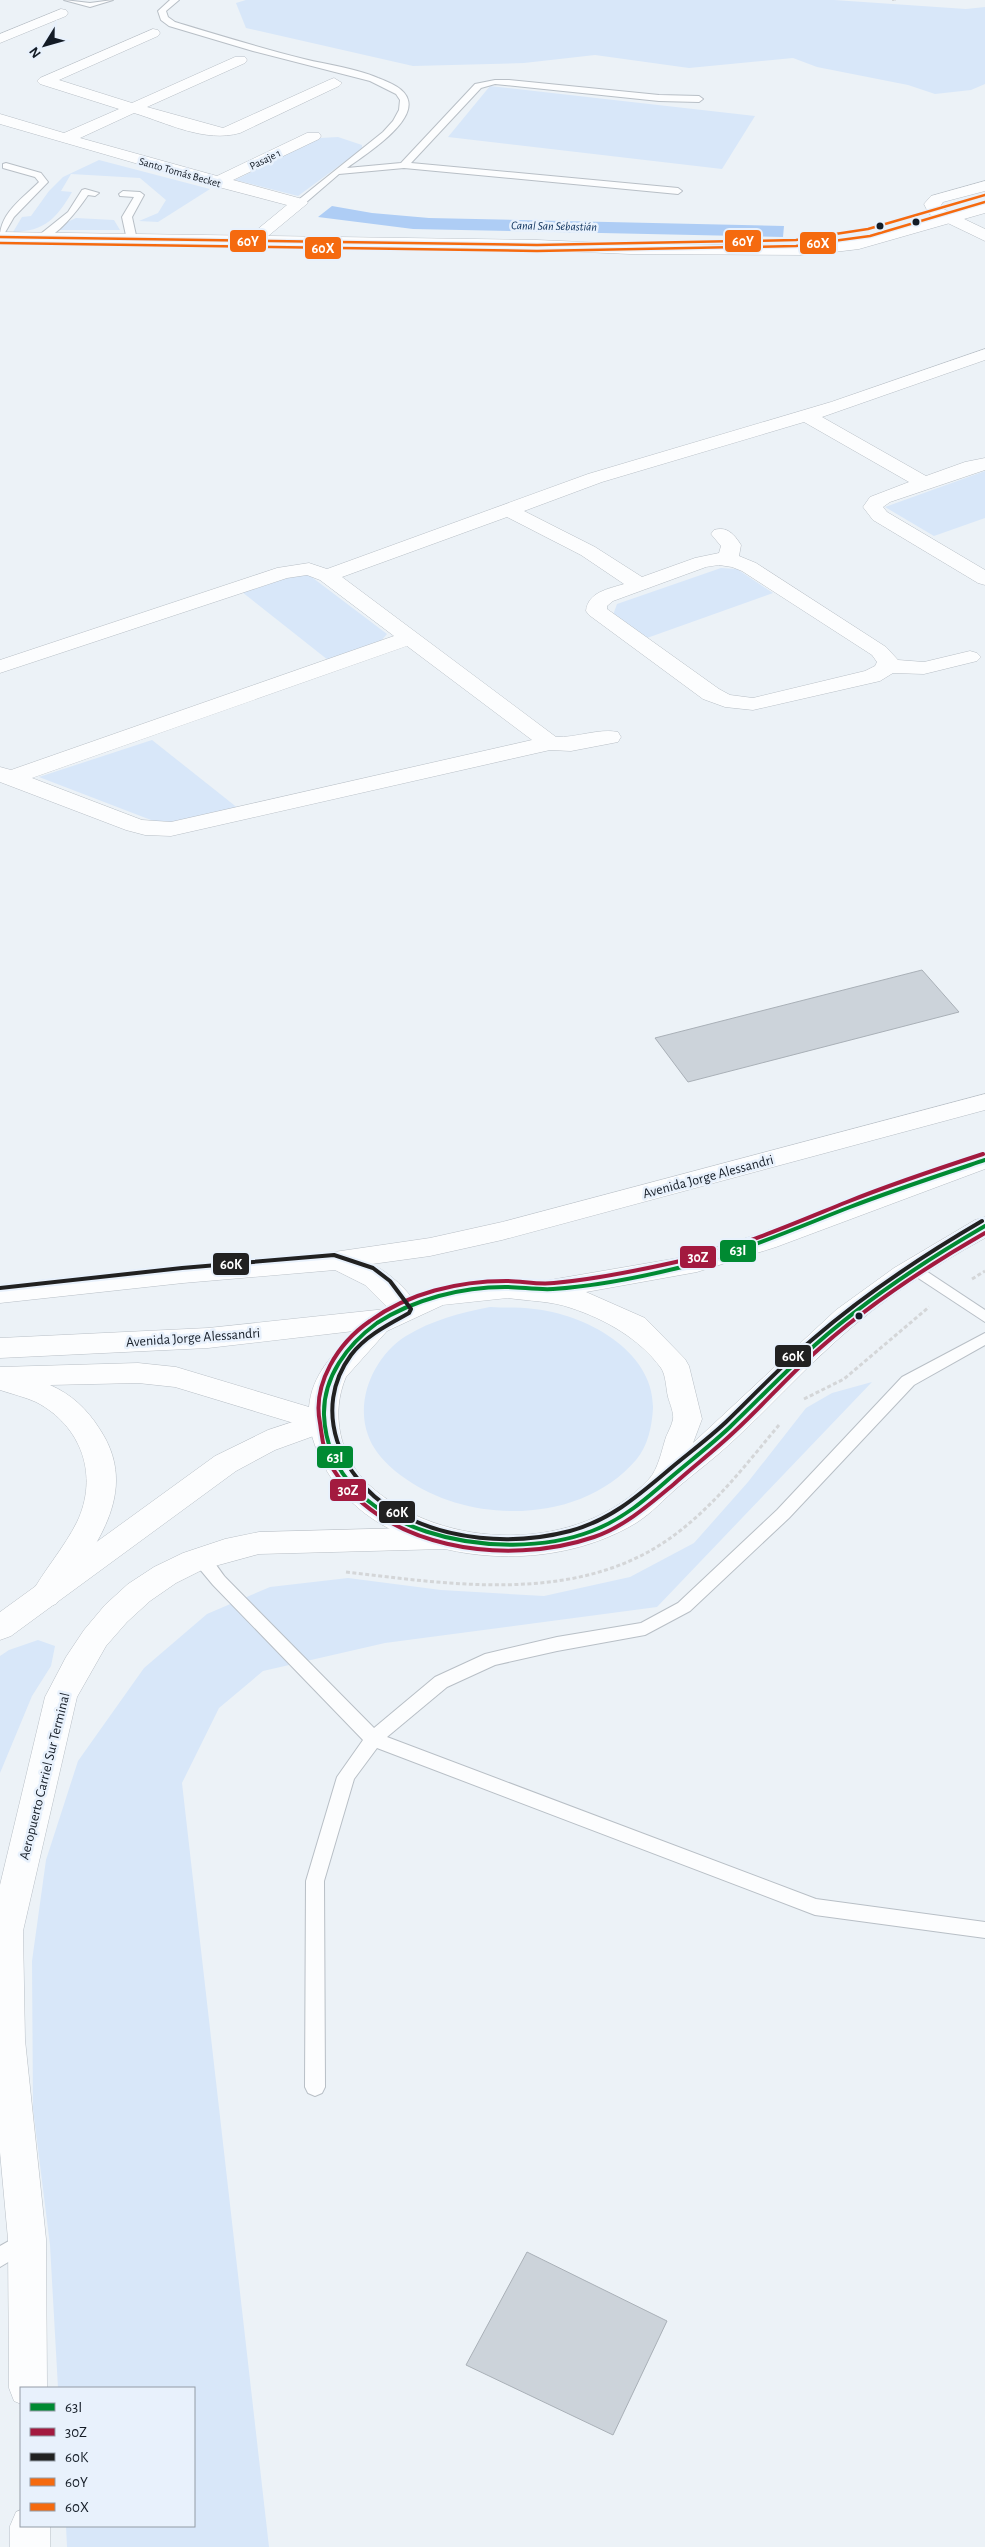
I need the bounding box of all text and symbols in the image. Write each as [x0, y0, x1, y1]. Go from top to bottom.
north arrow [20, 20, 70, 70]
text: N [27, 44, 44, 60]
street label: Pasaje 1 [248, 147, 283, 172]
street label: Santo Tomás Becket [138, 156, 222, 190]
unlabelled marker [911, 217, 921, 227]
water label: Canal San Sebastián [511, 219, 597, 233]
unlabelled marker [875, 221, 885, 231]
line badge: 60Y [229, 229, 267, 253]
line badge: 60Y [724, 229, 762, 253]
line badge: 60X [799, 231, 837, 255]
text: 60Y [237, 235, 259, 249]
text: 60Y [732, 235, 754, 249]
line badge: 60X [304, 236, 342, 260]
text: 60X [807, 237, 830, 251]
text: 60X [312, 242, 335, 256]
street label: Avenida Jorge Alessandri [641, 1153, 775, 1201]
line badge: 63I [719, 1239, 757, 1263]
text: 63I [730, 1244, 746, 1258]
line badge: 30Z [679, 1245, 717, 1269]
text: 30Z [688, 1251, 709, 1265]
line badge: 60K [212, 1252, 250, 1276]
text: 60K [220, 1258, 243, 1272]
unlabelled marker [854, 1311, 864, 1321]
street label: Avenida Jorge Alessandri [125, 1326, 261, 1350]
line badge: 60K [774, 1344, 812, 1368]
text: 60K [782, 1350, 805, 1364]
line badge: 63I [316, 1445, 354, 1469]
text: 63I [327, 1451, 343, 1465]
line badge: 30Z [329, 1478, 367, 1502]
text: 30Z [338, 1484, 359, 1498]
line badge: 60K [378, 1500, 416, 1524]
text: 60K [386, 1506, 409, 1520]
street label: Aeropuerto Carriel Sur Terminal [17, 1691, 73, 1861]
legend [20, 2387, 195, 2527]
text: 63I [65, 2400, 82, 2415]
text: 30Z [65, 2425, 87, 2440]
text: 60K [65, 2450, 89, 2465]
text: 60Y [65, 2475, 88, 2490]
text: 60X [65, 2500, 89, 2515]

